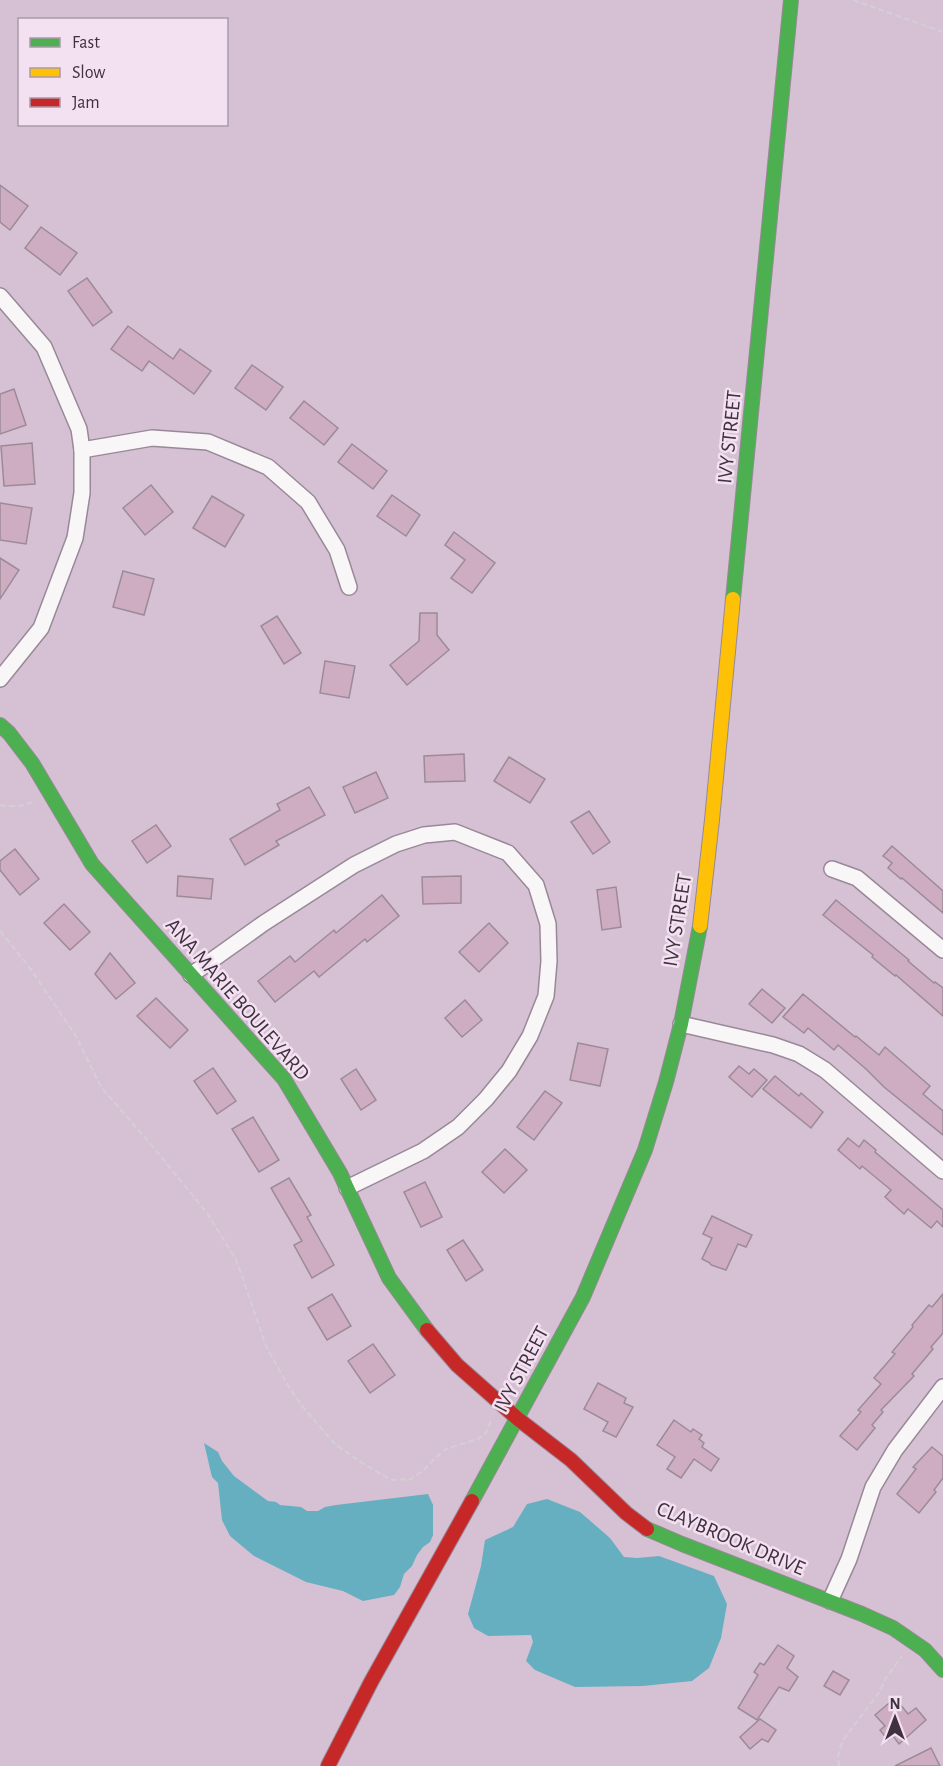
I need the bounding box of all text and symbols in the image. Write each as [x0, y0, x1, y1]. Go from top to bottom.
legend [18, 18, 228, 126]
text: Fast [72, 34, 100, 52]
text: Slow [72, 64, 105, 82]
text: Jam [72, 94, 100, 112]
street label: IVY STREET [714, 389, 745, 485]
street label: IVY STREET [660, 872, 695, 968]
street label: ANA MARIE BOULEVARD [162, 914, 313, 1084]
street label: IVY STREET [490, 1323, 553, 1416]
street label: CLAYBROOK DRIVE [654, 1498, 808, 1579]
north arrow [865, 1688, 925, 1748]
text: N [889, 1696, 901, 1712]

